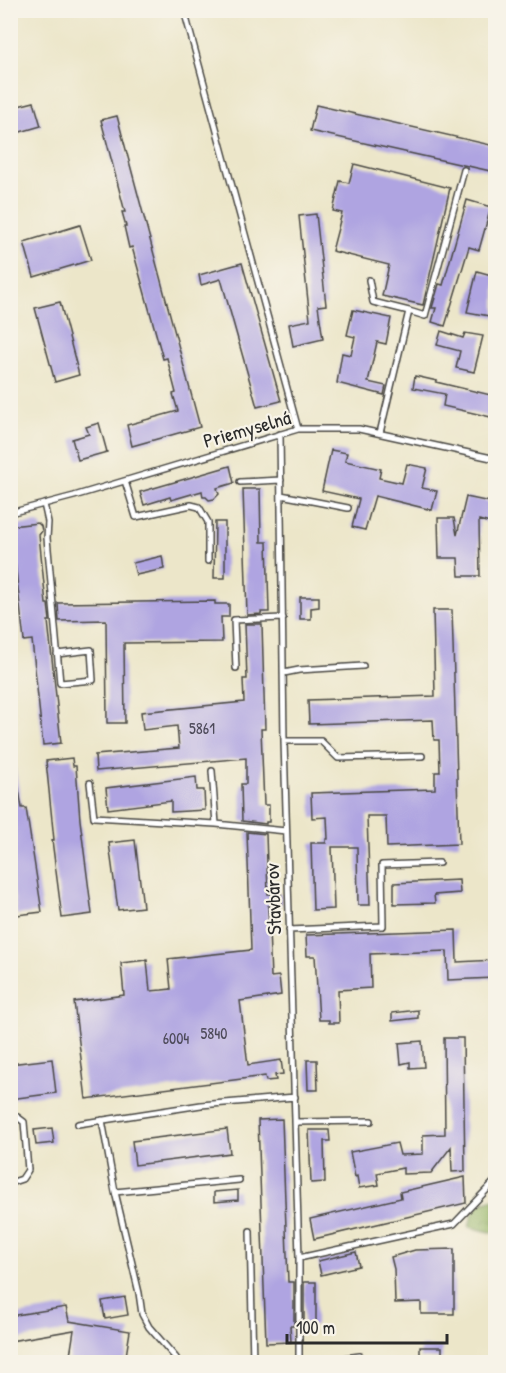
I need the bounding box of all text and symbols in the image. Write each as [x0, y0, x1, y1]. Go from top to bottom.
street label: Priemyselná [200, 403, 294, 454]
house number: 5861 [189, 717, 215, 739]
street label: Stavbárov [258, 863, 287, 935]
house number: 5840 [201, 1022, 227, 1044]
house number: 6004 [163, 1027, 189, 1049]
scale bar [287, 1307, 448, 1345]
text: 100 m [296, 1315, 335, 1340]

